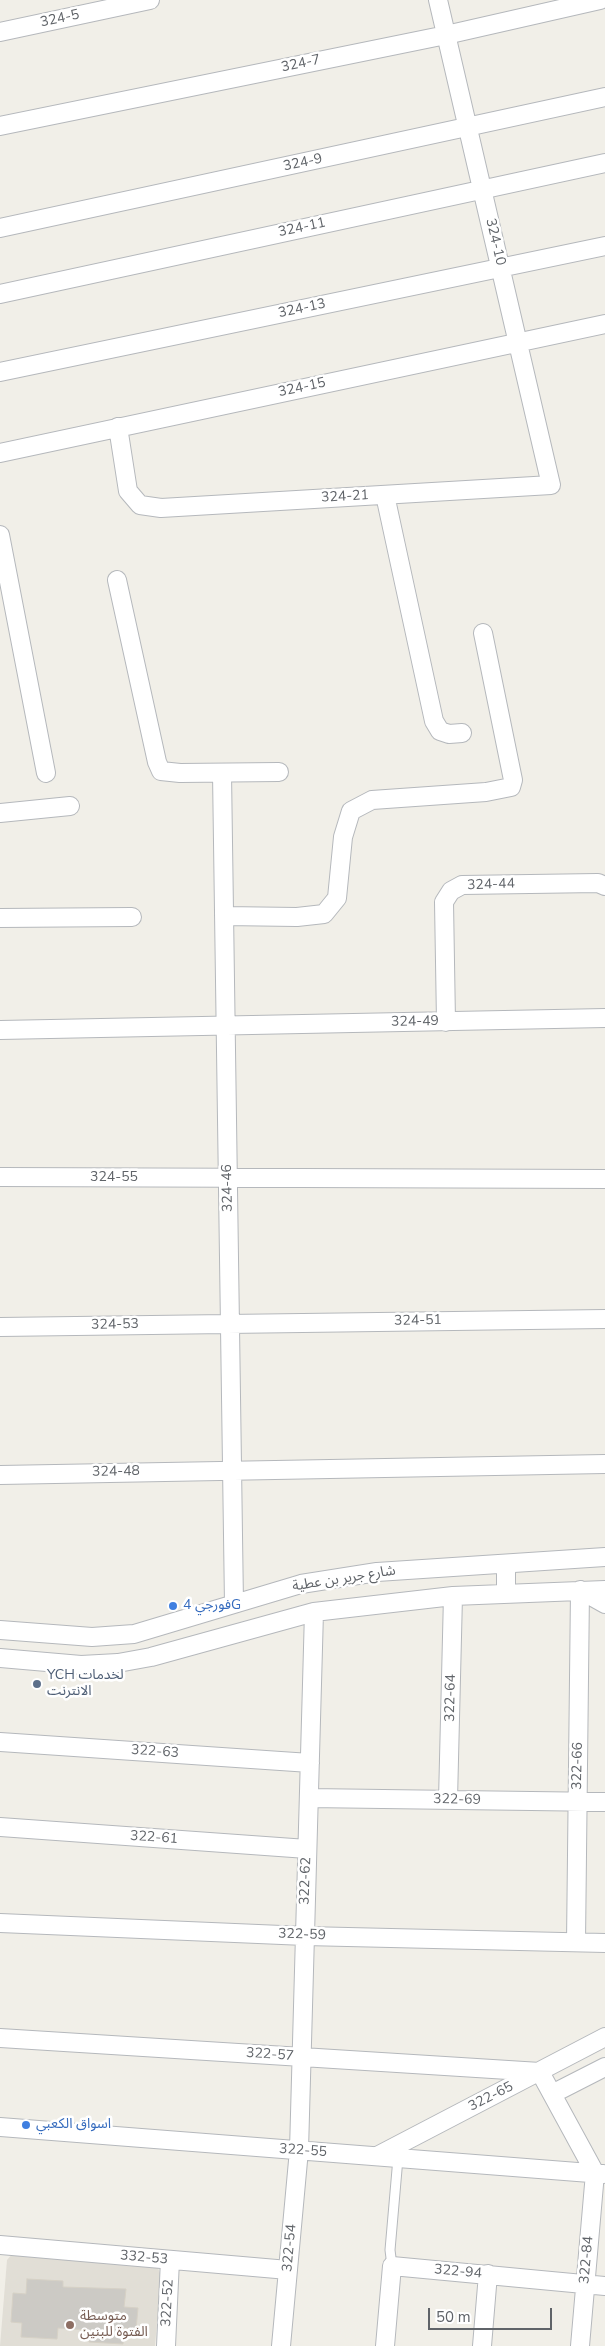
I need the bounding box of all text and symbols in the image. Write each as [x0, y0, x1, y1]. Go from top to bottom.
street label: 324-5 [39, 7, 81, 31]
street label: 324-7 [280, 52, 322, 76]
street label: 324-9 [282, 151, 324, 175]
street label: 324-11 [277, 215, 327, 241]
street label: 324-10 [481, 217, 509, 267]
street label: 324-13 [277, 296, 327, 322]
street label: 324-15 [277, 375, 327, 401]
street label: 324-21 [321, 487, 369, 507]
street label: 324-44 [467, 876, 515, 894]
street label: 324-49 [391, 1013, 439, 1031]
street label: 324-46 [219, 1164, 237, 1212]
street label: 324-55 [90, 1170, 138, 1186]
street label: 324-51 [394, 1312, 442, 1330]
street label: 324-53 [91, 1316, 139, 1334]
street label: 324-48 [92, 1463, 140, 1481]
street label: شارع جرير بن عطية [291, 1563, 397, 1595]
place label: فورجي 4G [183, 1598, 241, 1614]
marker: فورجي 4G [167, 1600, 179, 1612]
place label: YCH لخدمات الانترنت [47, 1668, 124, 1700]
street label: 322-64 [442, 1674, 460, 1722]
marker: YCH لخدمات الانترنت [31, 1678, 43, 1690]
street label: 322-63 [131, 1742, 179, 1762]
street label: 322-66 [569, 1742, 587, 1790]
street label: 322-69 [433, 1791, 481, 1809]
street label: 322-61 [130, 1828, 178, 1848]
street label: 322-62 [297, 1857, 315, 1905]
street label: 322-59 [278, 1926, 326, 1944]
street label: 322-57 [246, 2045, 294, 2065]
street label: 322-65 [466, 2079, 516, 2115]
place label: اسواق الكعبي [36, 2117, 111, 2133]
marker: اسواق الكعبي [20, 2119, 32, 2131]
street label: 322-55 [279, 2141, 327, 2161]
street label: 322-54 [280, 2223, 300, 2273]
street label: 322-84 [577, 2235, 597, 2285]
street label: 332-53 [119, 2248, 169, 2268]
street label: 322-94 [433, 2262, 483, 2282]
street label: 322-52 [158, 2279, 178, 2327]
scale bar [430, 2298, 554, 2330]
text: 50 m [436, 2307, 471, 2327]
place label: متوسطة الفتوة للبنين [80, 2309, 148, 2342]
marker: متوسطة الفتوة للبنين [64, 2319, 76, 2331]

